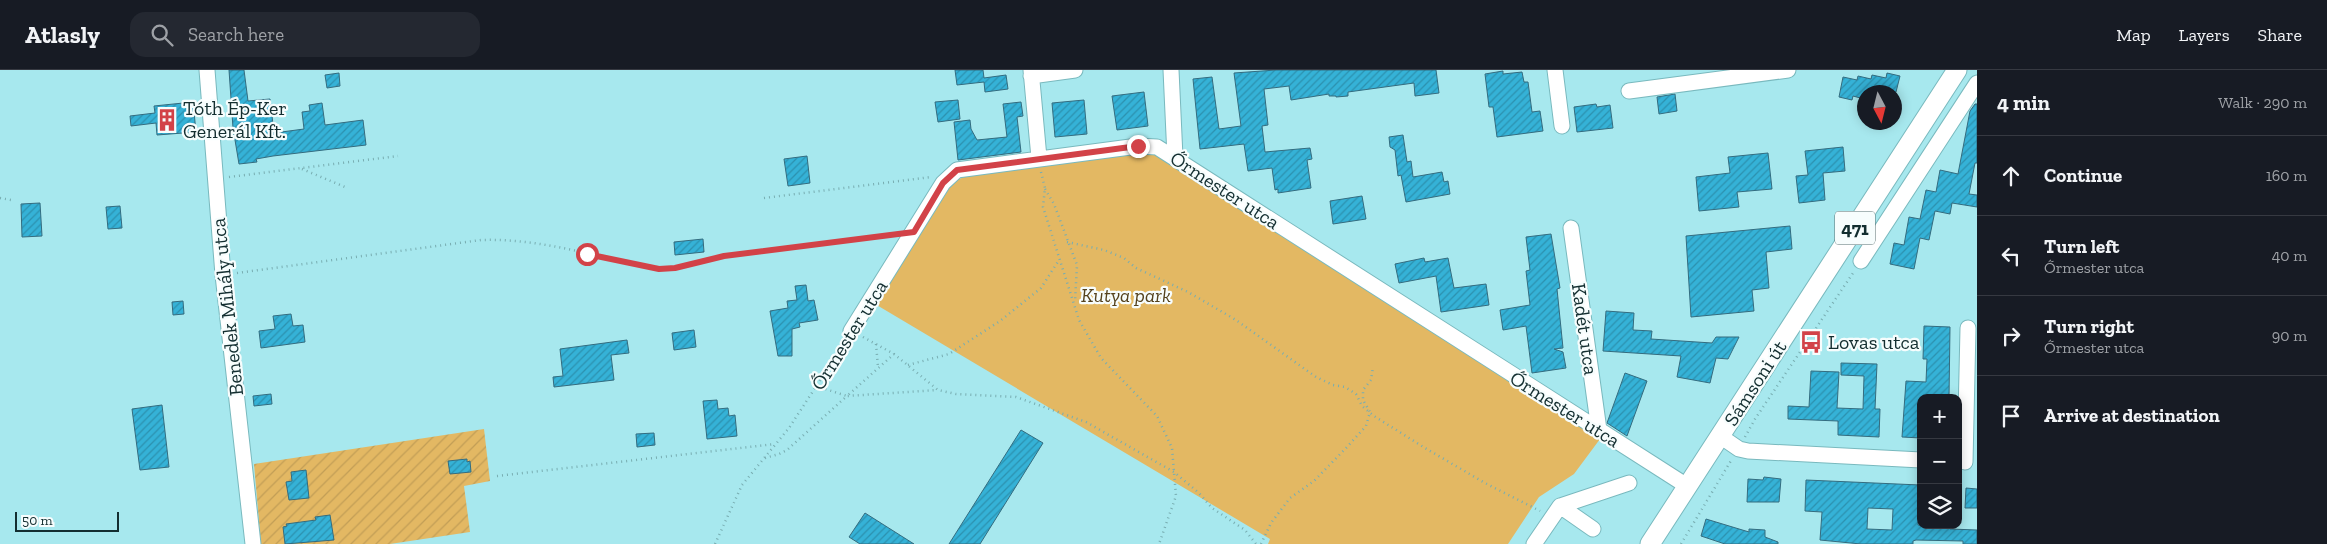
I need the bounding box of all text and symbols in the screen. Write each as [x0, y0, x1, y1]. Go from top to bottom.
search box [130, 12, 480, 57]
text: Atlasly [25, 20, 100, 49]
icon: search [148, 21, 176, 49]
text: Search here [188, 23, 284, 46]
text: Map [2116, 24, 2151, 46]
text: Layers [2179, 24, 2230, 46]
text: Share [2258, 24, 2302, 46]
north arrow [1857, 85, 1902, 130]
text: 4 min [1997, 90, 2050, 115]
text: Walk · 290 m [2218, 93, 2307, 112]
place label: Tóth Ép-Ker Generál Kft. [183, 96, 287, 143]
building icon: Tóth Ép-Ker Generál Kft. [154, 107, 180, 133]
route end [1127, 135, 1150, 158]
street label: Őrmester utca [1166, 146, 1284, 234]
icon: ahead [1997, 162, 2025, 190]
text: Continue [2044, 164, 2122, 187]
text: 160 m [2266, 166, 2307, 185]
road number: 471 [1835, 212, 1875, 244]
street label: Benedek Mihály utca [206, 217, 248, 397]
text: Turn left [2044, 235, 2119, 258]
icon: left [1997, 242, 2025, 270]
route start [576, 243, 599, 266]
text: 40 m [2272, 246, 2307, 265]
text: Őrmester utca [2044, 258, 2144, 277]
street label: Őrmester utca [806, 275, 893, 395]
street label: Kadét utca [1567, 282, 1603, 377]
park label: Kutya park [1081, 283, 1171, 307]
text: Turn right [2044, 315, 2134, 338]
icon: right [1997, 322, 2025, 350]
text: 90 m [2272, 326, 2307, 345]
bus stop icon: Lovas utca [1798, 329, 1824, 355]
place label: Lovas utca [1828, 330, 1920, 354]
street label: Sámsoni út [1719, 335, 1792, 430]
text: Őrmester utca [2044, 338, 2144, 357]
street label: Őrmester utca [1505, 366, 1625, 453]
map controls [1917, 394, 1962, 529]
button: + [1917, 394, 1962, 439]
icon: arrive [1997, 402, 2025, 430]
text: Arrive at destination [2044, 404, 2220, 427]
button: − [1917, 439, 1962, 484]
button: layers [1917, 484, 1962, 529]
scale bar [15, 509, 119, 532]
text: 50 m [22, 512, 53, 529]

